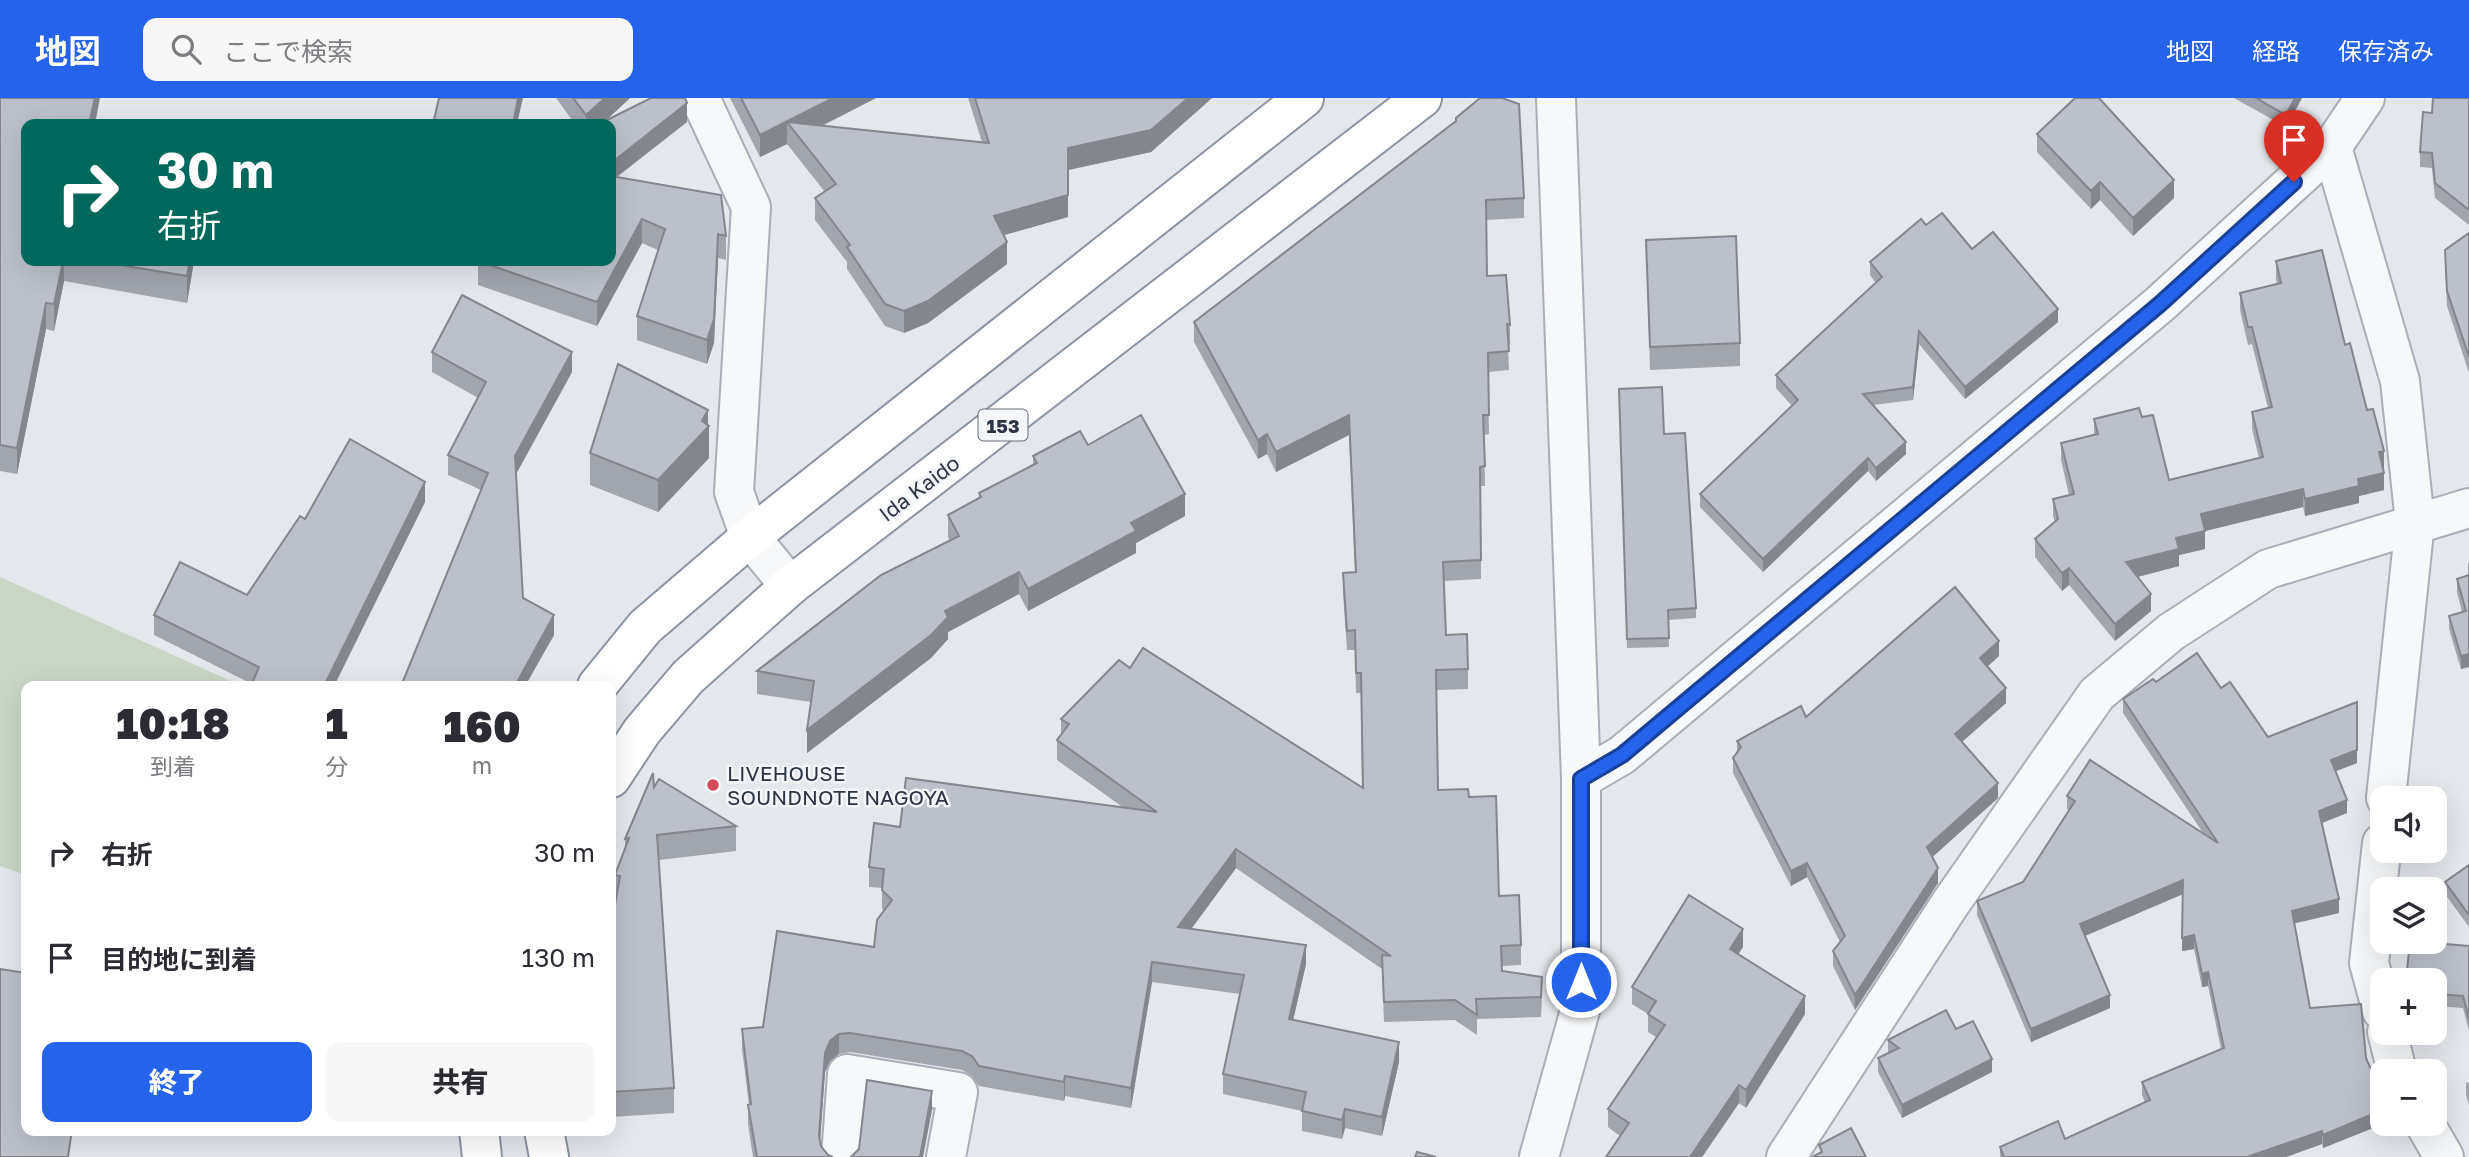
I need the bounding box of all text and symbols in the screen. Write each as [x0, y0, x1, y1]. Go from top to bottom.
search box [143, 18, 633, 81]
icon: search [167, 30, 205, 68]
text: 地図 [35, 31, 101, 70]
text: ここで検索 [223, 36, 353, 67]
text: 地図 [2166, 36, 2214, 65]
text: 経路 [2252, 36, 2300, 65]
text: 保存済み [2338, 36, 2434, 65]
pin [2264, 110, 2324, 182]
icon: arrive [2275, 121, 2313, 159]
text: 30 m [157, 140, 274, 199]
icon: right [42, 147, 133, 238]
text: 右折 [157, 206, 221, 244]
road number: 153 [978, 410, 1028, 440]
street label: Ida Kaido [874, 449, 964, 527]
text: 10:18 [116, 698, 230, 748]
text: 1 [326, 698, 348, 748]
text: 160 [443, 701, 521, 751]
text: m [472, 751, 492, 779]
text: 到着 [150, 752, 196, 780]
text: 分 [325, 752, 348, 780]
place label: LIVEHOUSE SOUNDNOTE NAGOYA [727, 760, 949, 810]
marker: LIVEHOUSE SOUNDNOTE NAGOYA [705, 777, 721, 793]
map controls [2370, 786, 2447, 1136]
button: sound [2370, 786, 2447, 863]
icon: right [42, 834, 80, 872]
text: 30 m [534, 837, 595, 868]
text: 右折 [101, 839, 153, 870]
button: layers [2370, 877, 2447, 954]
icon: arrive [42, 939, 80, 977]
text: 130 m [522, 942, 595, 973]
text: 目的地に到着 [101, 944, 257, 975]
position arrow [1544, 945, 1618, 1019]
button: + [2370, 968, 2447, 1045]
button: 終了 [42, 1042, 312, 1122]
button: 共有 [326, 1042, 595, 1122]
button: − [2370, 1059, 2447, 1136]

